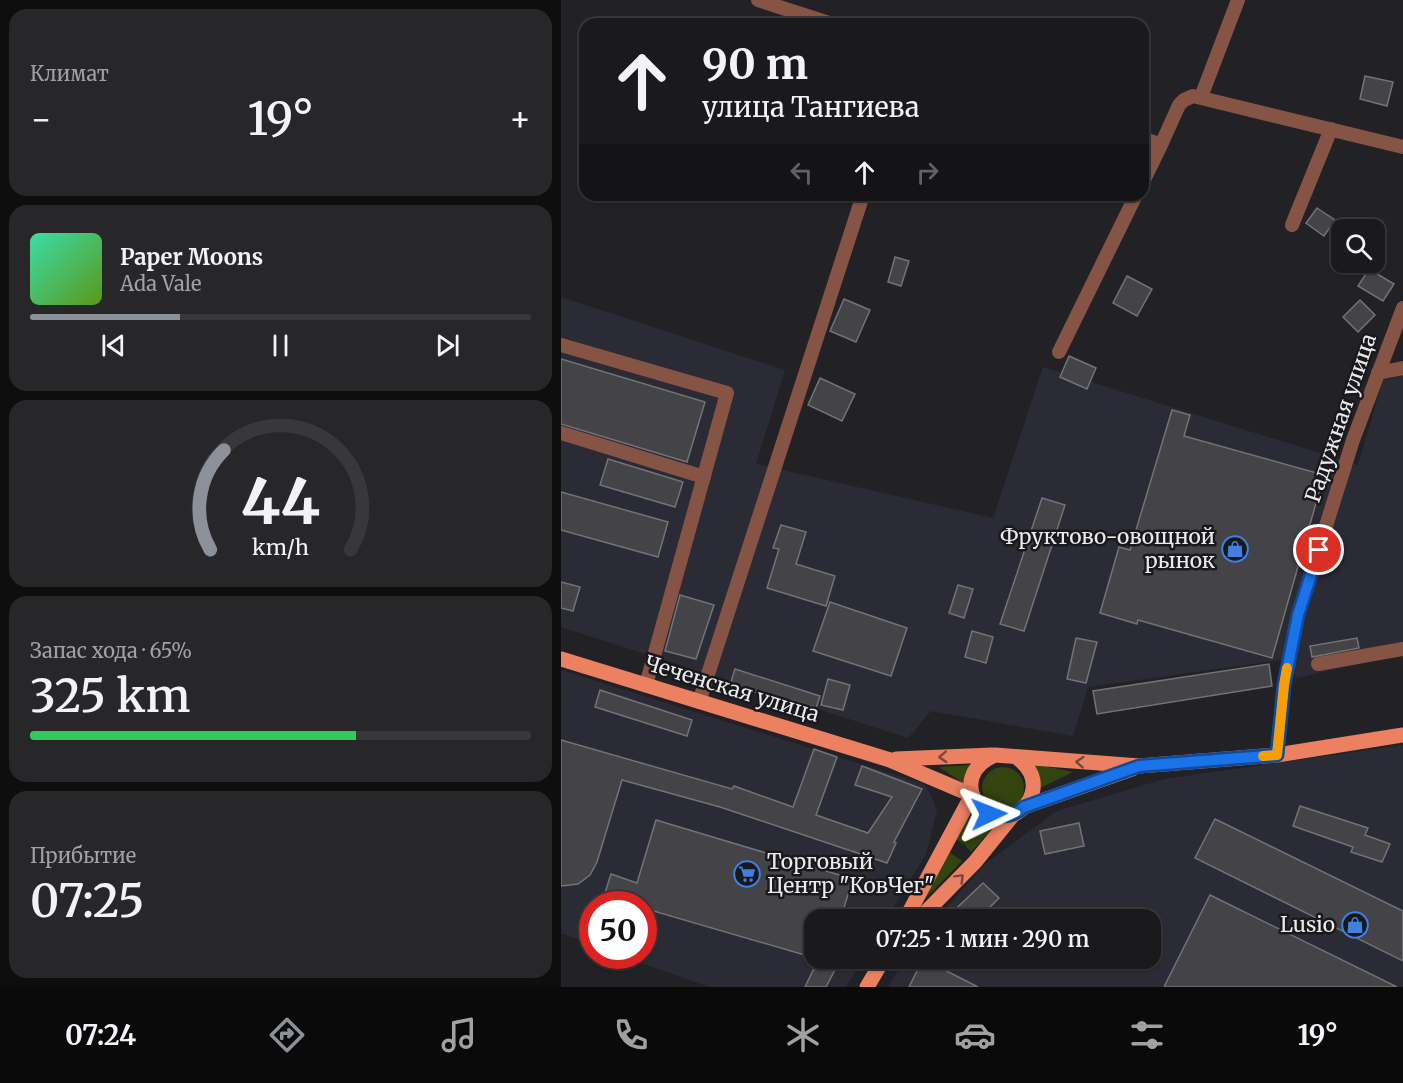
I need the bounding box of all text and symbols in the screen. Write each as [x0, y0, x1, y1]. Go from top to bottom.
text: 90 m [702, 38, 808, 90]
icon: ahead [603, 42, 681, 120]
text: Климат [30, 61, 109, 86]
text: улица Тангиева [702, 90, 920, 124]
text: 19° [247, 91, 314, 147]
text: − [30, 99, 52, 140]
text: + [509, 99, 531, 140]
icon: left [785, 156, 818, 189]
icon: ahead [848, 156, 881, 189]
icon: right [911, 156, 944, 189]
map controls [1331, 219, 1385, 273]
button: search [1331, 219, 1385, 273]
text: Paper Moons [120, 243, 263, 271]
text: Ada Vale [120, 271, 201, 296]
icon: previous [97, 329, 130, 362]
icon: pause [264, 329, 297, 362]
icon: next [431, 329, 464, 362]
street label: Радужная улица [1299, 330, 1382, 506]
text: 44 [241, 464, 320, 542]
place label: Фруктово-овощной рынок [1000, 523, 1215, 574]
pin [1293, 524, 1344, 575]
icon: arrive [1302, 533, 1335, 566]
shop icon: Фруктово-овощной рынок [1220, 534, 1250, 564]
text: km/h [252, 535, 309, 562]
text: Запас хода · 65% [30, 638, 192, 663]
street label: Чеченская улица [642, 649, 823, 728]
text: 325 km [30, 668, 190, 724]
one-way arrow [938, 751, 947, 764]
one-way arrow [1076, 756, 1085, 769]
position arrow [957, 782, 1021, 846]
text: Прибытие [30, 843, 136, 868]
place label: Торговый Центр "КовЧег" [767, 848, 935, 899]
supermarket icon: Торговый Центр "КовЧег" [732, 859, 762, 889]
text: 07:25 [30, 873, 144, 929]
one-way arrow [952, 874, 963, 885]
speed limit sign: 50 [579, 891, 657, 969]
shop icon: Lusio [1340, 910, 1370, 940]
place label: Lusio [1280, 911, 1335, 938]
text: 07:25 · 1 мин · 290 m [876, 925, 1089, 953]
icon: directions [266, 1014, 308, 1056]
icon: music [438, 1014, 480, 1056]
icon: phone [610, 1014, 652, 1056]
icon: climate [782, 1014, 824, 1056]
icon: car [954, 1014, 996, 1056]
icon: filters [1126, 1014, 1168, 1056]
text: 07:24 [65, 1018, 136, 1052]
text: 19° [1297, 1018, 1338, 1052]

